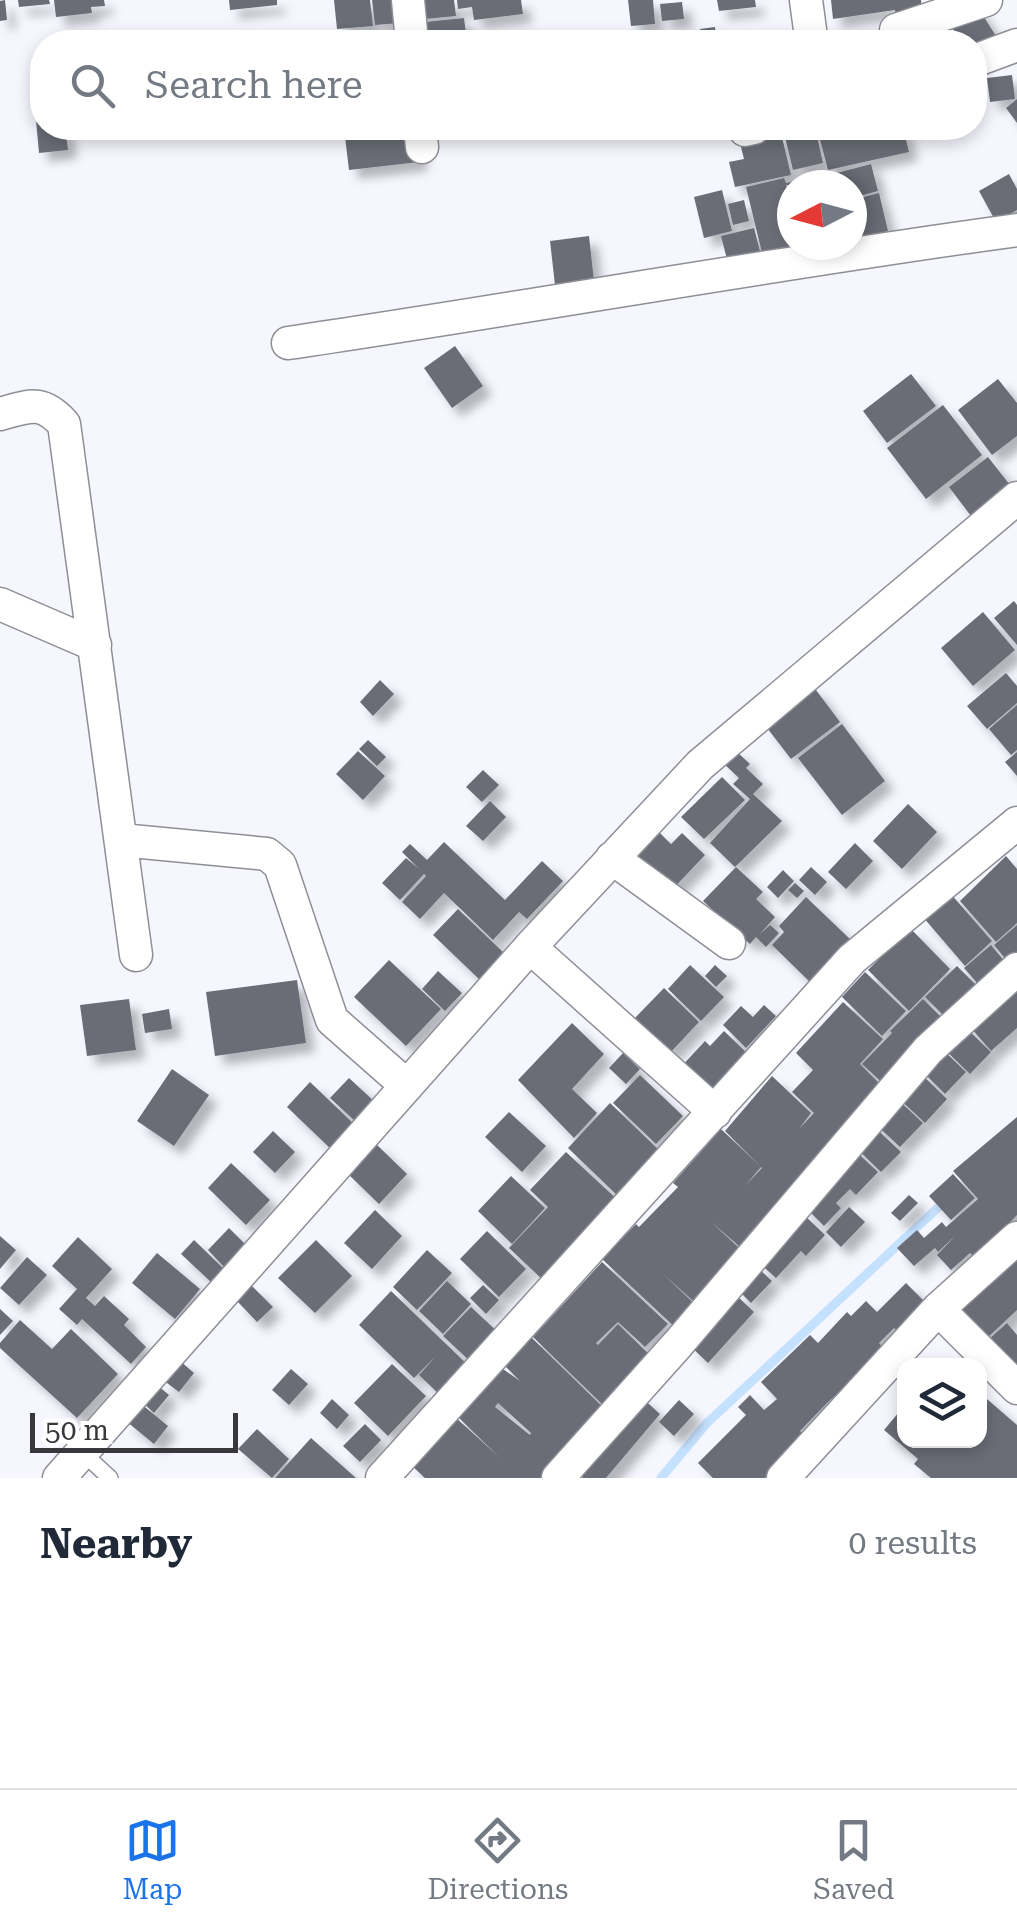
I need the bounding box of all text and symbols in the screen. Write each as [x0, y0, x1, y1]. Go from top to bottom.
search box [30, 30, 987, 140]
icon: search [65, 58, 120, 113]
text: Search here [145, 63, 363, 107]
north arrow [777, 170, 867, 260]
map controls [897, 1358, 987, 1448]
button: layers [897, 1358, 987, 1448]
scale bar [30, 1408, 238, 1452]
text: 50 m [45, 1414, 109, 1447]
text: Nearby [40, 1519, 192, 1568]
text: 0 results [849, 1524, 977, 1562]
tab: Map [123, 1813, 182, 1906]
tab: Directions [427, 1813, 568, 1906]
tab: Saved [813, 1813, 895, 1906]

